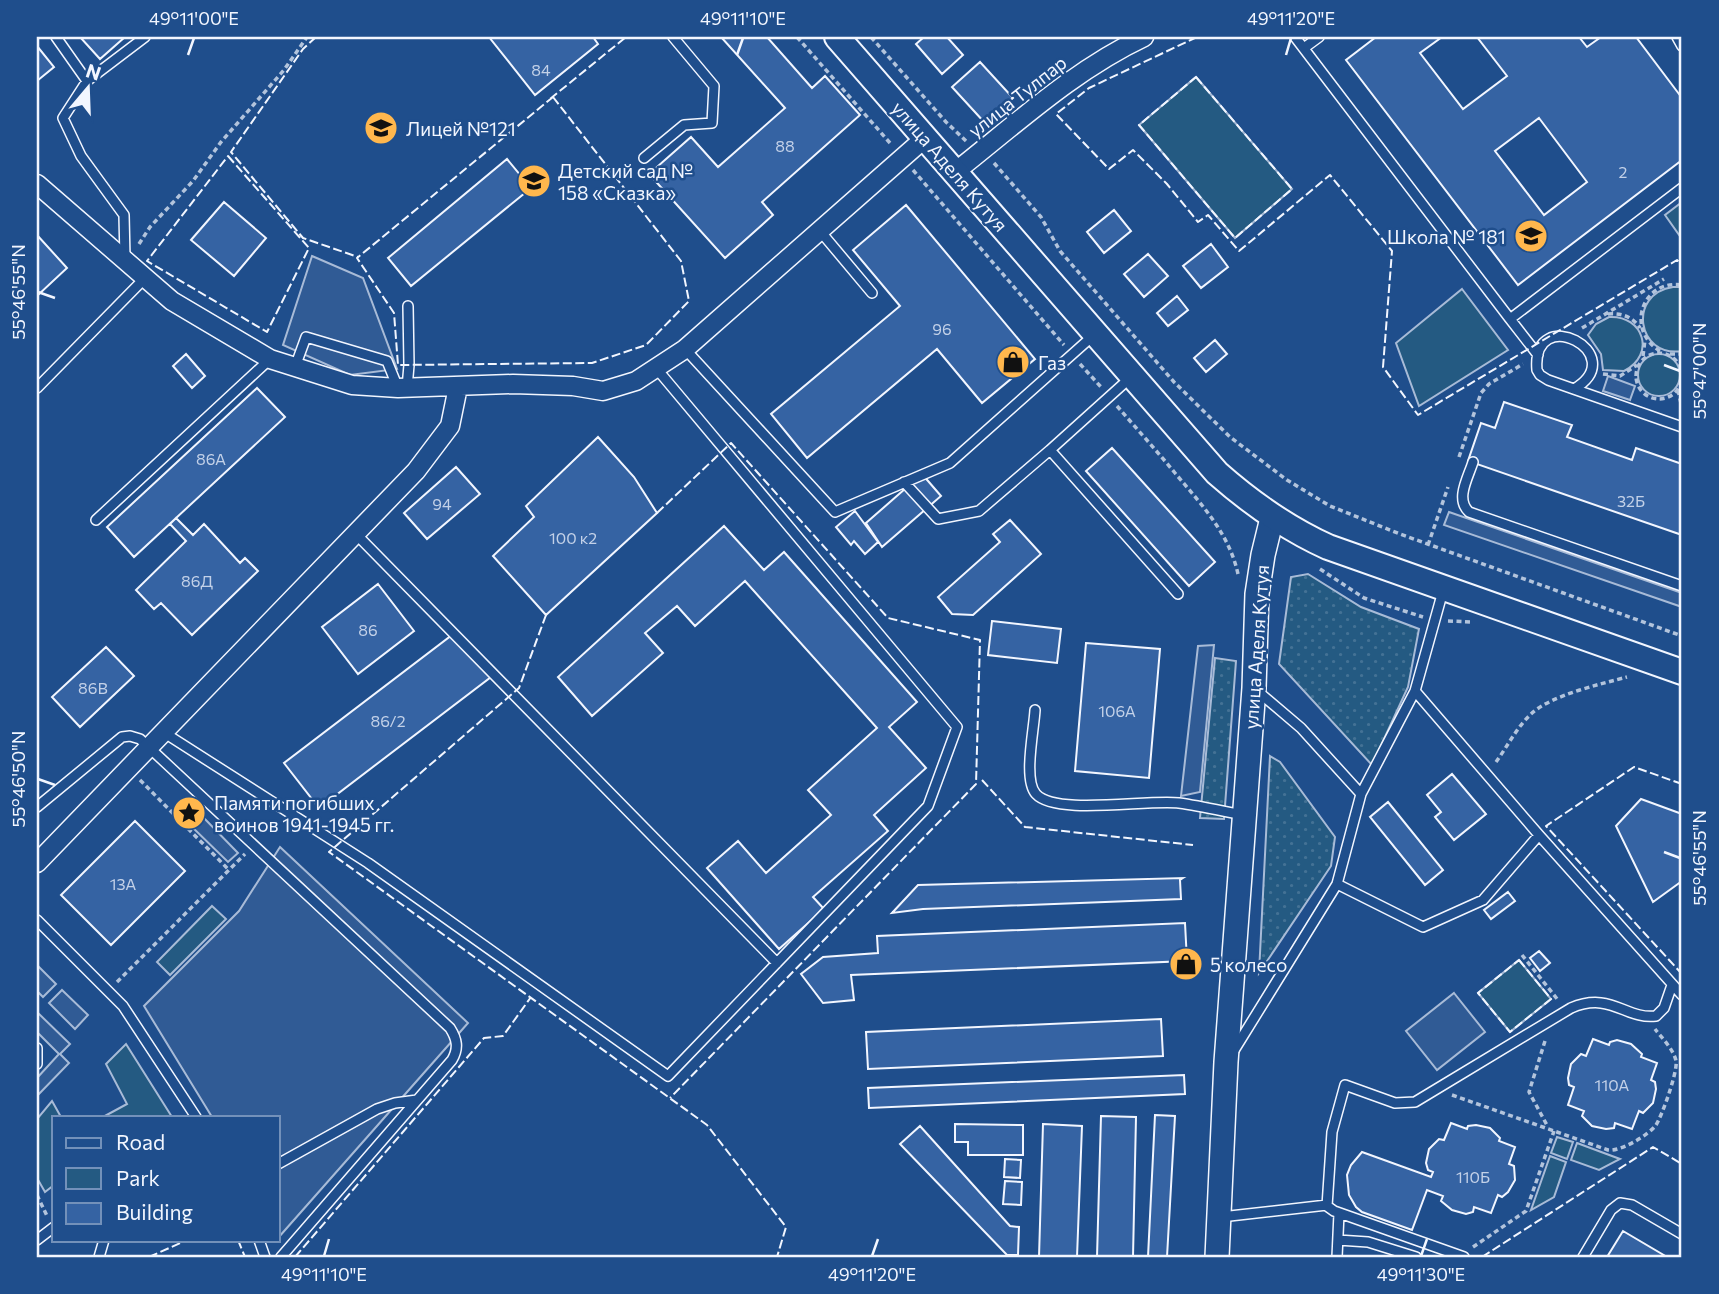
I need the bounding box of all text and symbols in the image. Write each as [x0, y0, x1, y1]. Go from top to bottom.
text: 49°11'00"E [149, 7, 239, 29]
text: 49°11'10"E [700, 7, 786, 29]
text: 49°11'20"E [1247, 7, 1335, 29]
street label: улица Тулпар [963, 50, 1071, 142]
north arrow [52, 52, 122, 122]
text: N [83, 58, 104, 85]
house number: 84 [531, 60, 551, 79]
street label: улица Аделя Кутуя [887, 96, 1013, 236]
school or university icon: Лицей №121 [362, 109, 400, 147]
place label: Лицей №121 [406, 117, 516, 140]
house number: 88 [775, 136, 795, 155]
place label: Детский сад № 158 «Сказка» [558, 159, 693, 204]
school or university icon: Детский сад № 158 «Сказка» [515, 162, 553, 200]
house number: 2 [1619, 162, 1628, 181]
school or university icon: Школа № 181 [1512, 217, 1550, 255]
place label: Школа № 181 [1387, 225, 1506, 248]
text: 55°46'55"N [7, 244, 29, 340]
house number: 96 [932, 319, 952, 338]
text: 55°47'00"N [1688, 323, 1710, 419]
shop icon: Газ [994, 343, 1032, 381]
place label: Газ [1038, 351, 1066, 374]
house number: 86А [196, 449, 226, 468]
house number: 32Б [1617, 491, 1645, 510]
house number: 94 [432, 494, 452, 513]
house number: 100 к2 [549, 528, 597, 547]
street label: улица Аделя Кутуя [1239, 564, 1273, 730]
house number: 86Д [181, 571, 213, 590]
house number: 86 [358, 620, 378, 639]
house number: 86В [78, 678, 108, 697]
house number: 106А [1098, 701, 1136, 720]
house number: 86/2 [370, 711, 406, 730]
text: 55°46'50"N [7, 731, 29, 827]
place label: Памяти погибших воинов 1941-1945 гг. [214, 791, 394, 836]
place icon: Памяти погибших воинов 1941-1945 гг. [170, 794, 208, 832]
text: 55°46'55"N [1688, 810, 1710, 906]
house number: 13А [110, 874, 136, 893]
shop icon: 5 колесо [1167, 945, 1205, 983]
place label: 5 колесо [1210, 953, 1287, 976]
house number: 110А [1595, 1075, 1629, 1094]
legend [52, 1116, 280, 1242]
text: Road [116, 1129, 165, 1154]
text: Park [116, 1165, 160, 1190]
house number: 110Б [1456, 1167, 1490, 1186]
text: Building [116, 1199, 193, 1224]
text: 49°11'10"E [281, 1263, 367, 1285]
text: 49°11'20"E [828, 1263, 916, 1285]
text: 49°11'30"E [1377, 1263, 1465, 1285]

